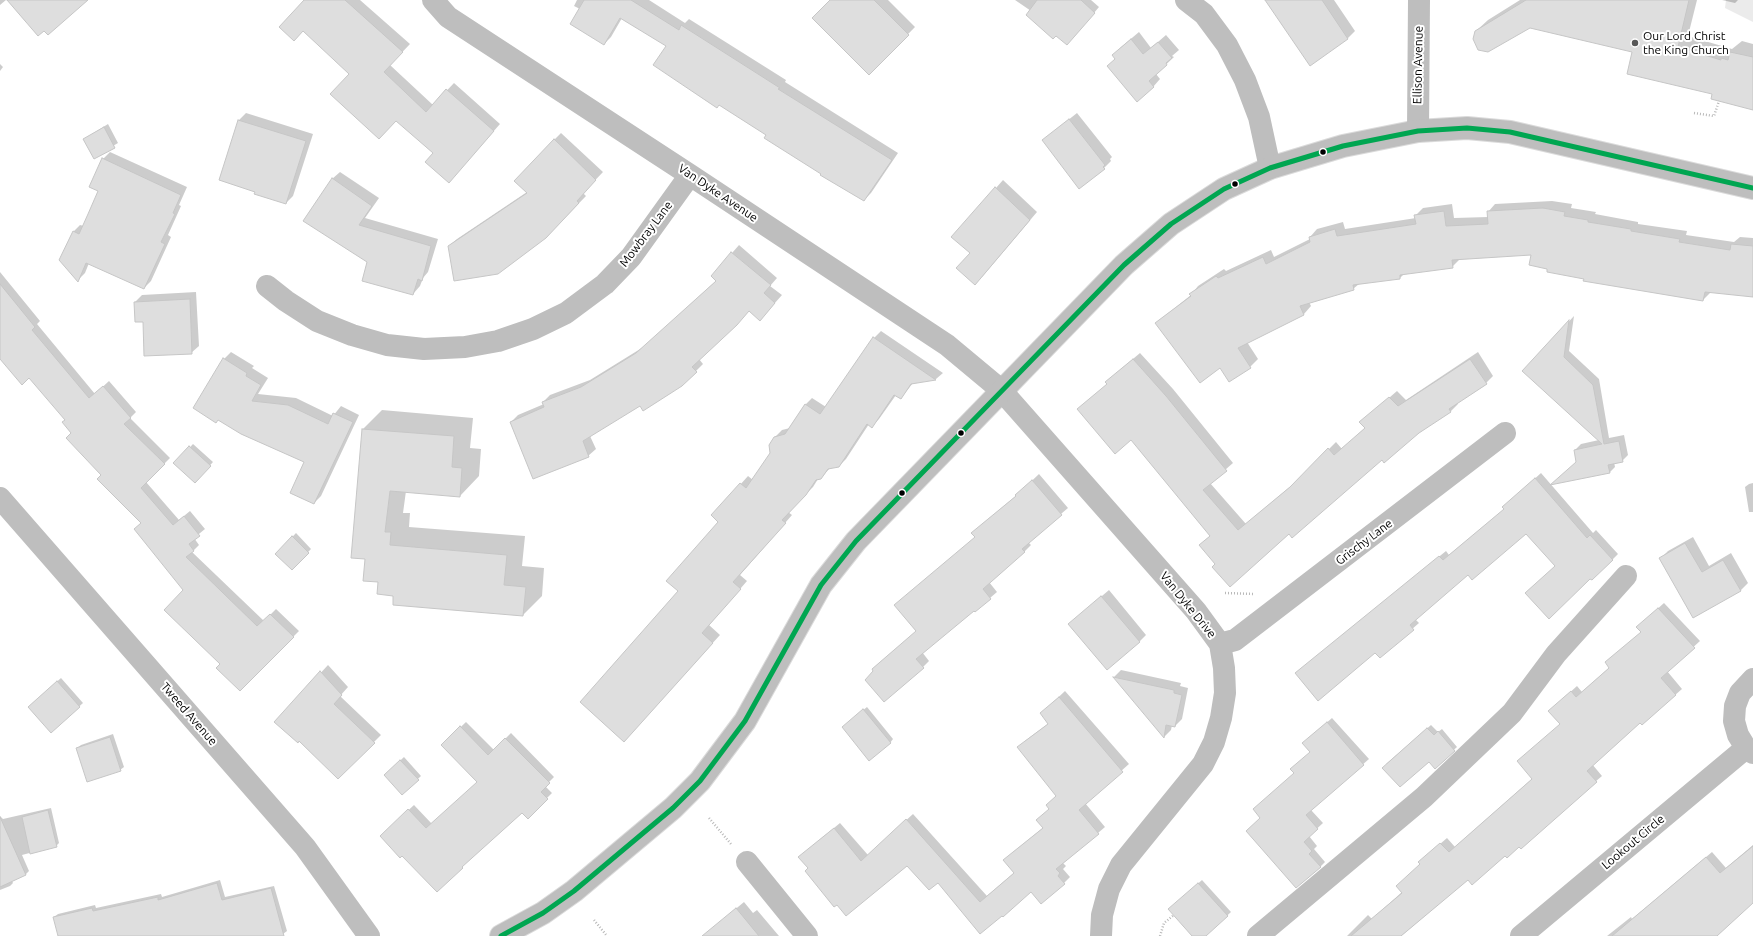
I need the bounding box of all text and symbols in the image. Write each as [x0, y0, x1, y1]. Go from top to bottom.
street label: Ellison Avenue [1410, 26, 1426, 104]
place label: Our Lord Christ the King Church [1643, 29, 1729, 57]
marker: Our Lord Christ the King Church [1630, 38, 1640, 48]
unlabelled marker [1318, 147, 1328, 157]
street label: Van Dyke Avenue [675, 161, 761, 225]
unlabelled marker [1230, 179, 1240, 189]
street label: Mowbray Lane [617, 198, 675, 270]
unlabelled marker [956, 428, 966, 438]
unlabelled marker [897, 488, 907, 498]
street label: Grischy Lane [1333, 516, 1395, 568]
street label: Van Dyke Drive [1157, 569, 1219, 641]
street label: Tweed Avenue [158, 680, 220, 748]
street label: Lookout Circle [1599, 812, 1667, 872]

